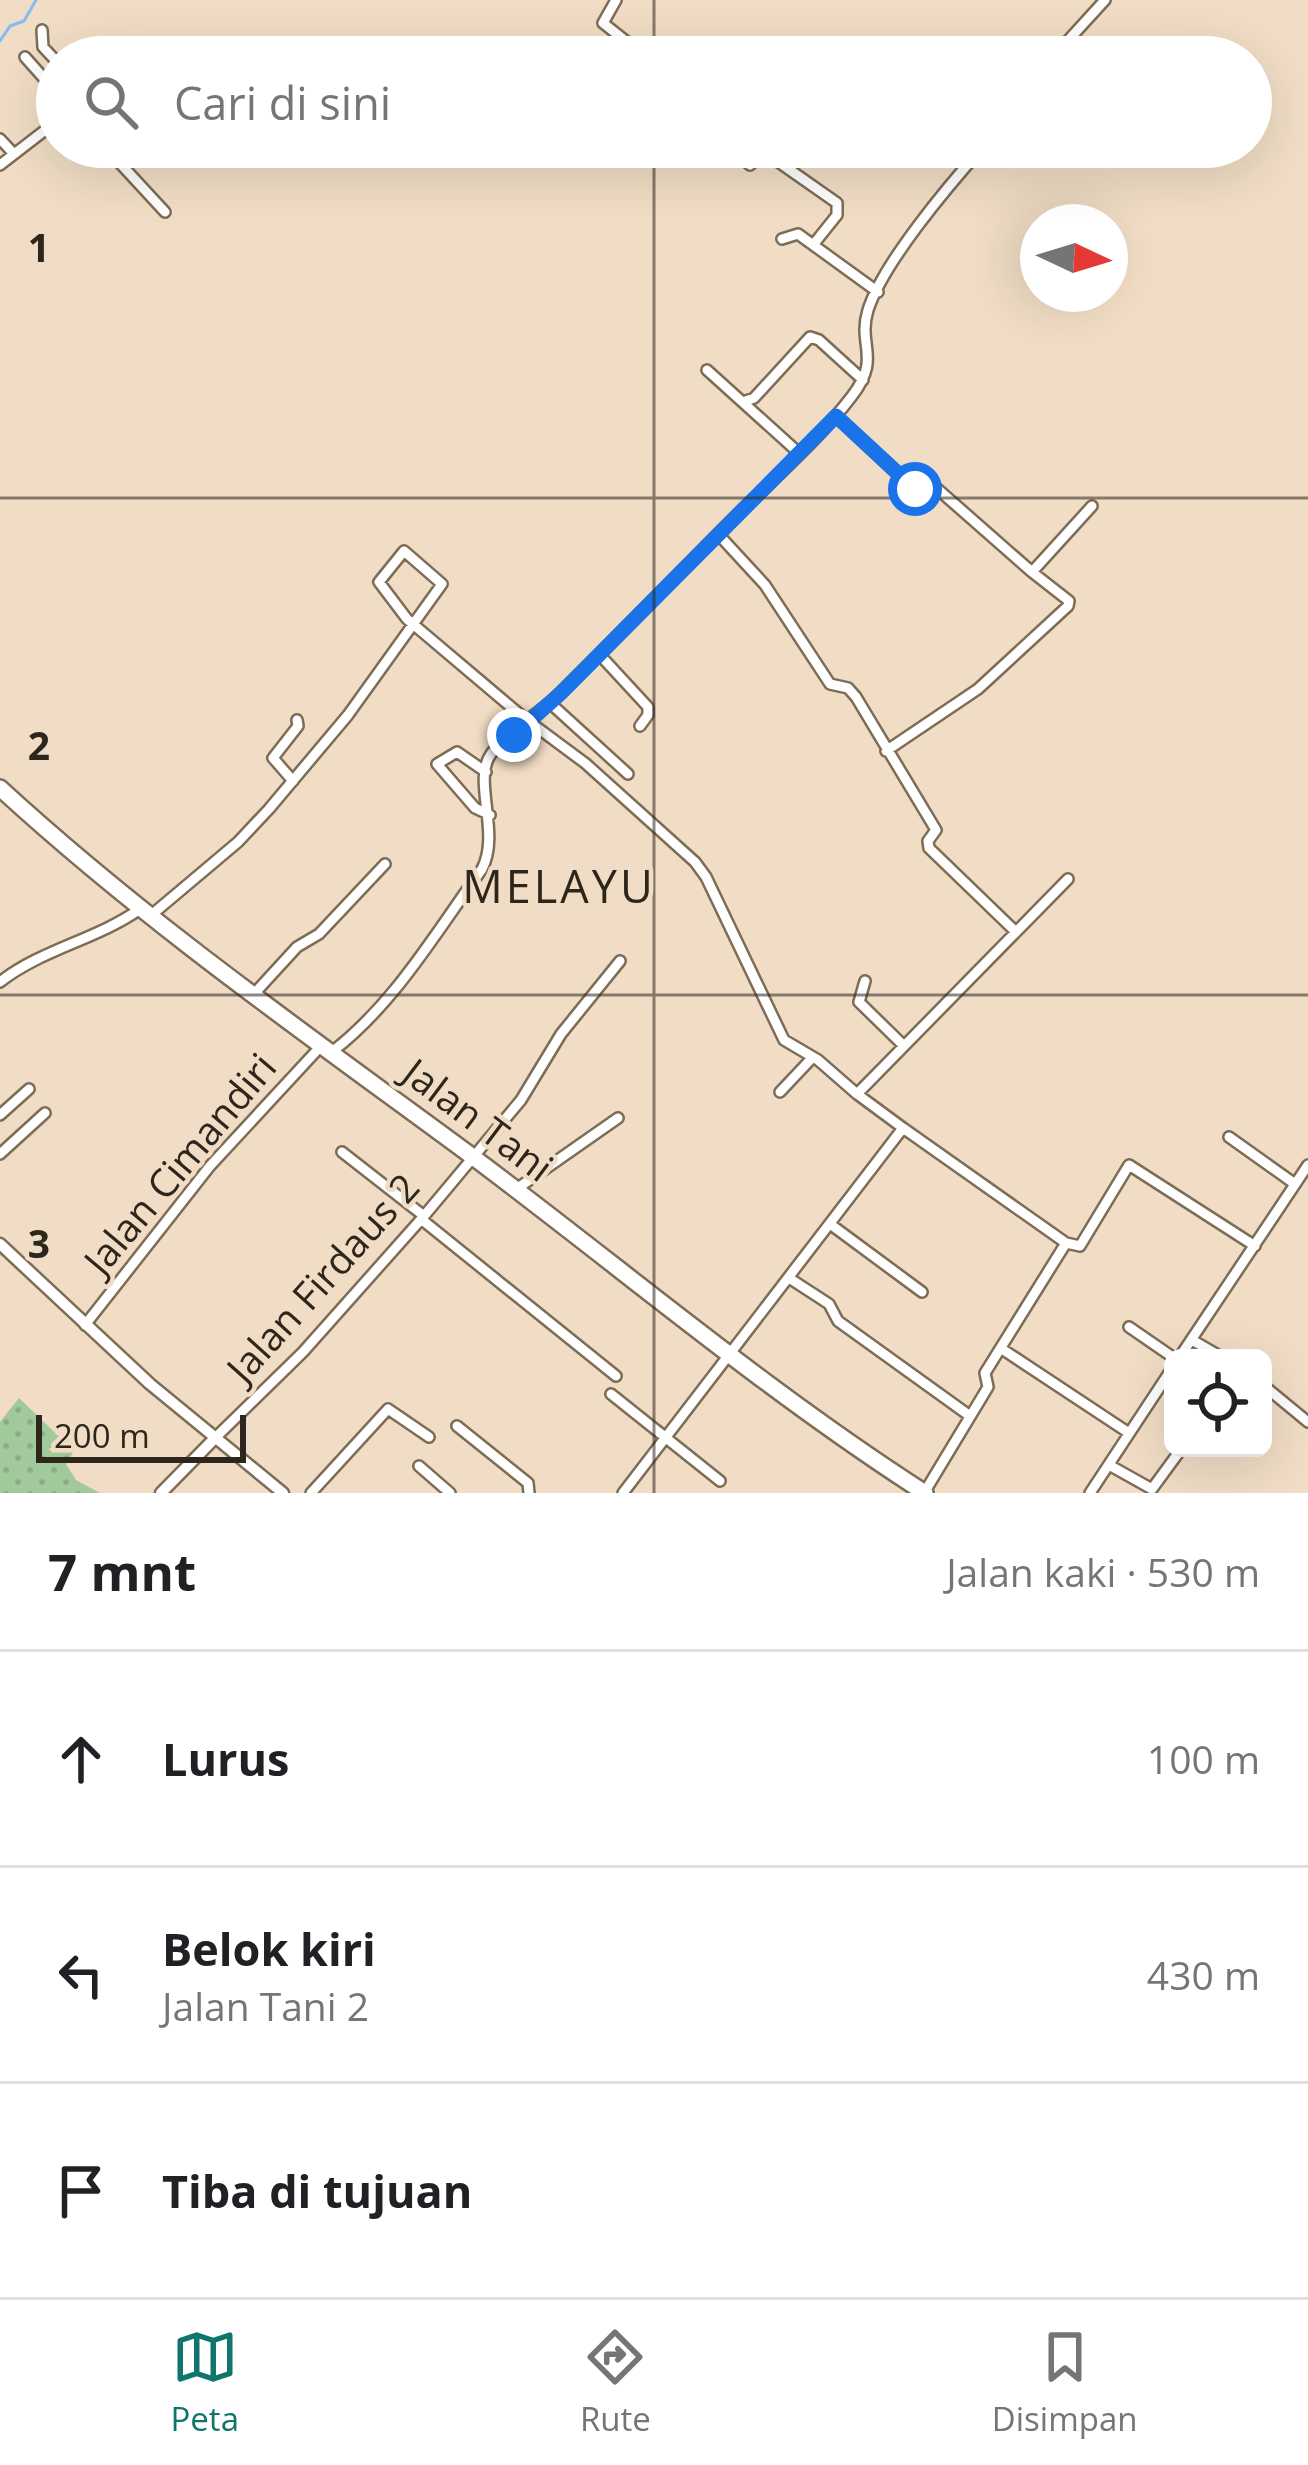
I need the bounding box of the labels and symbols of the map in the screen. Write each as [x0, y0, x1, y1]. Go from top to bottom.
north arrow [1020, 204, 1128, 312]
text: 1 [28, 220, 50, 273]
route start [888, 462, 942, 516]
route end [487, 708, 541, 762]
text: 2 [28, 718, 50, 771]
district label: MELAYU [462, 855, 656, 916]
street label: Jalan Cimandiri [68, 1041, 287, 1288]
street label: Jalan Tani [390, 1043, 565, 1193]
street label: Jalan Firdaus 2 [211, 1161, 430, 1396]
text: 3 [28, 1216, 50, 1269]
scale bar [36, 1409, 246, 1462]

